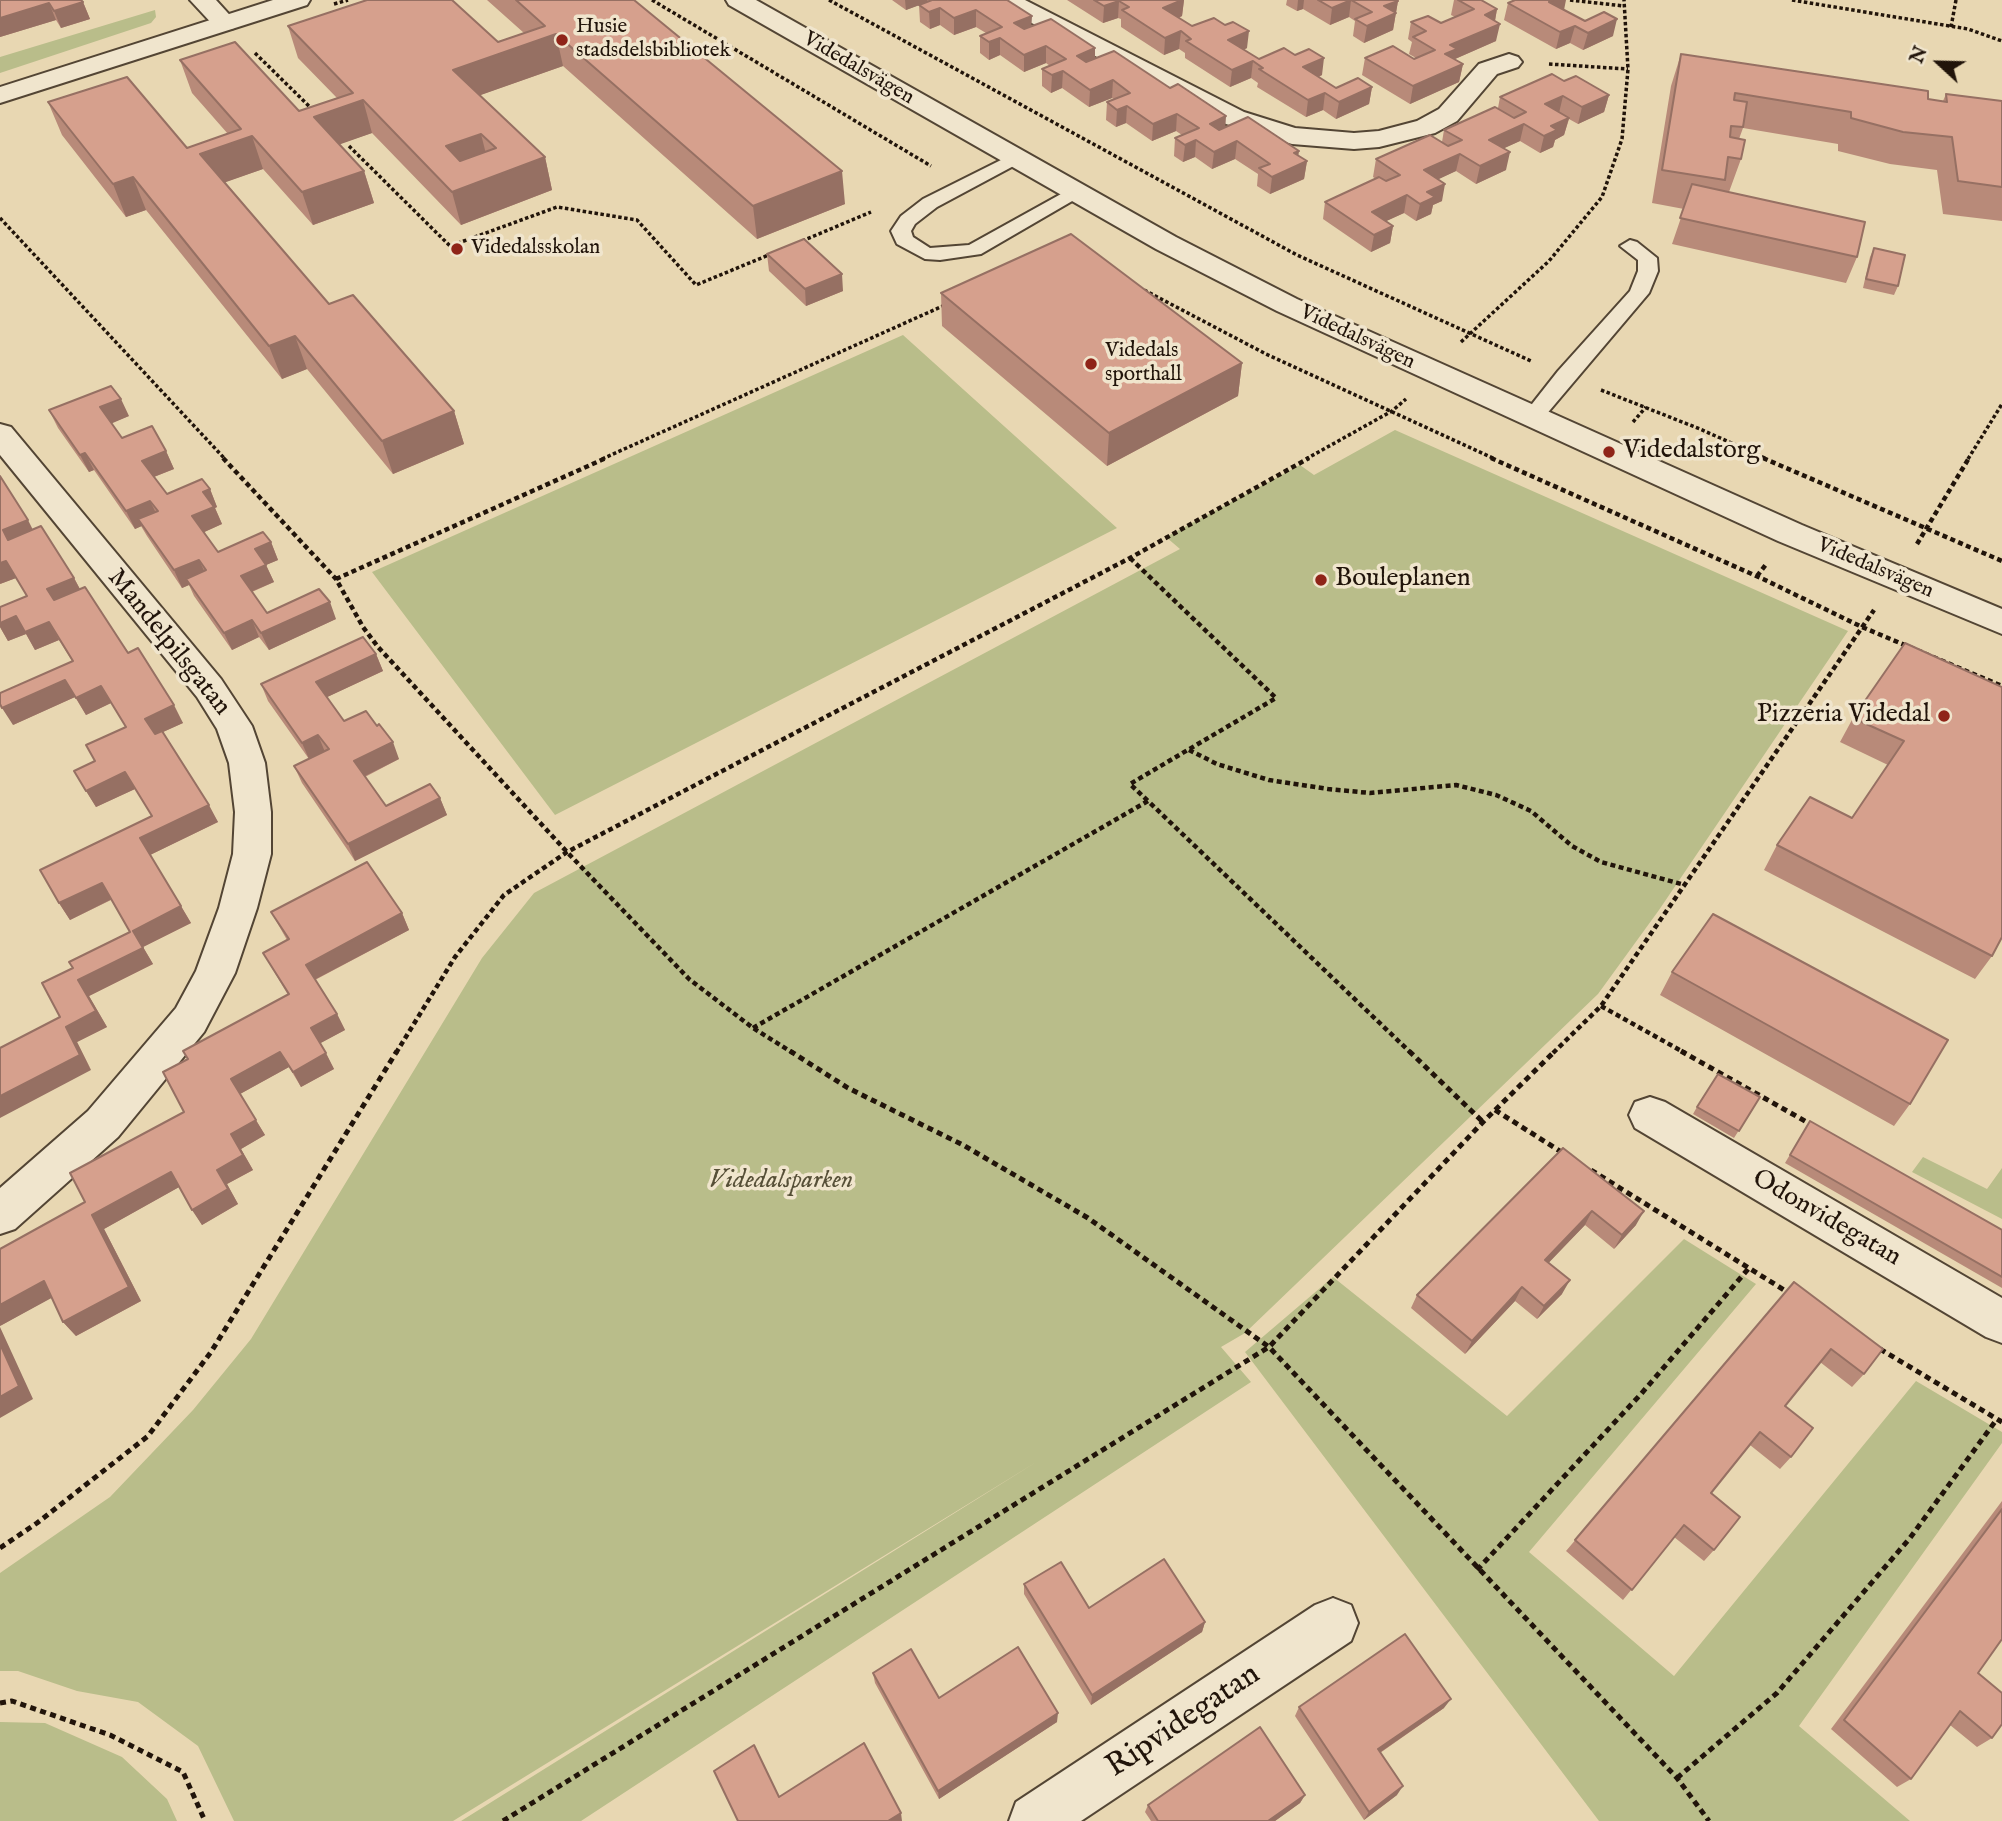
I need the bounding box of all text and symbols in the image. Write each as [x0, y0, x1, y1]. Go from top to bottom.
place label: Husie stadsdelsbibliotek [576, 15, 731, 65]
street label: Videdalsvägen [798, 27, 918, 111]
north arrow [1904, 28, 1974, 98]
marker: Husie stadsdelsbibliotek [554, 32, 570, 48]
text: N [1905, 43, 1934, 67]
place label: Videdalsskolan [471, 236, 600, 262]
marker: Videdalsskolan [449, 241, 465, 257]
street label: Videdalsvägen [1295, 300, 1419, 376]
place label: Videdals sporthall [1105, 339, 1182, 389]
marker: Videdals sporthall [1083, 356, 1099, 372]
place label: Videdalstorg [1623, 436, 1760, 468]
marker: Videdalstorg [1601, 444, 1617, 460]
street label: Videdalsvägen [1813, 533, 1937, 605]
street label: Mandelpilsgatan [100, 564, 236, 722]
place label: Bouleplanen [1335, 564, 1470, 596]
marker: Bouleplanen [1313, 572, 1329, 588]
place label: Pizzeria Videdal [1757, 700, 1930, 732]
marker: Pizzeria Videdal [1936, 708, 1952, 724]
street label: Odonvidegatan [1746, 1164, 1906, 1274]
park label: Videdalsparken [709, 1166, 853, 1198]
street label: Ripvidegatan [1100, 1657, 1268, 1787]

